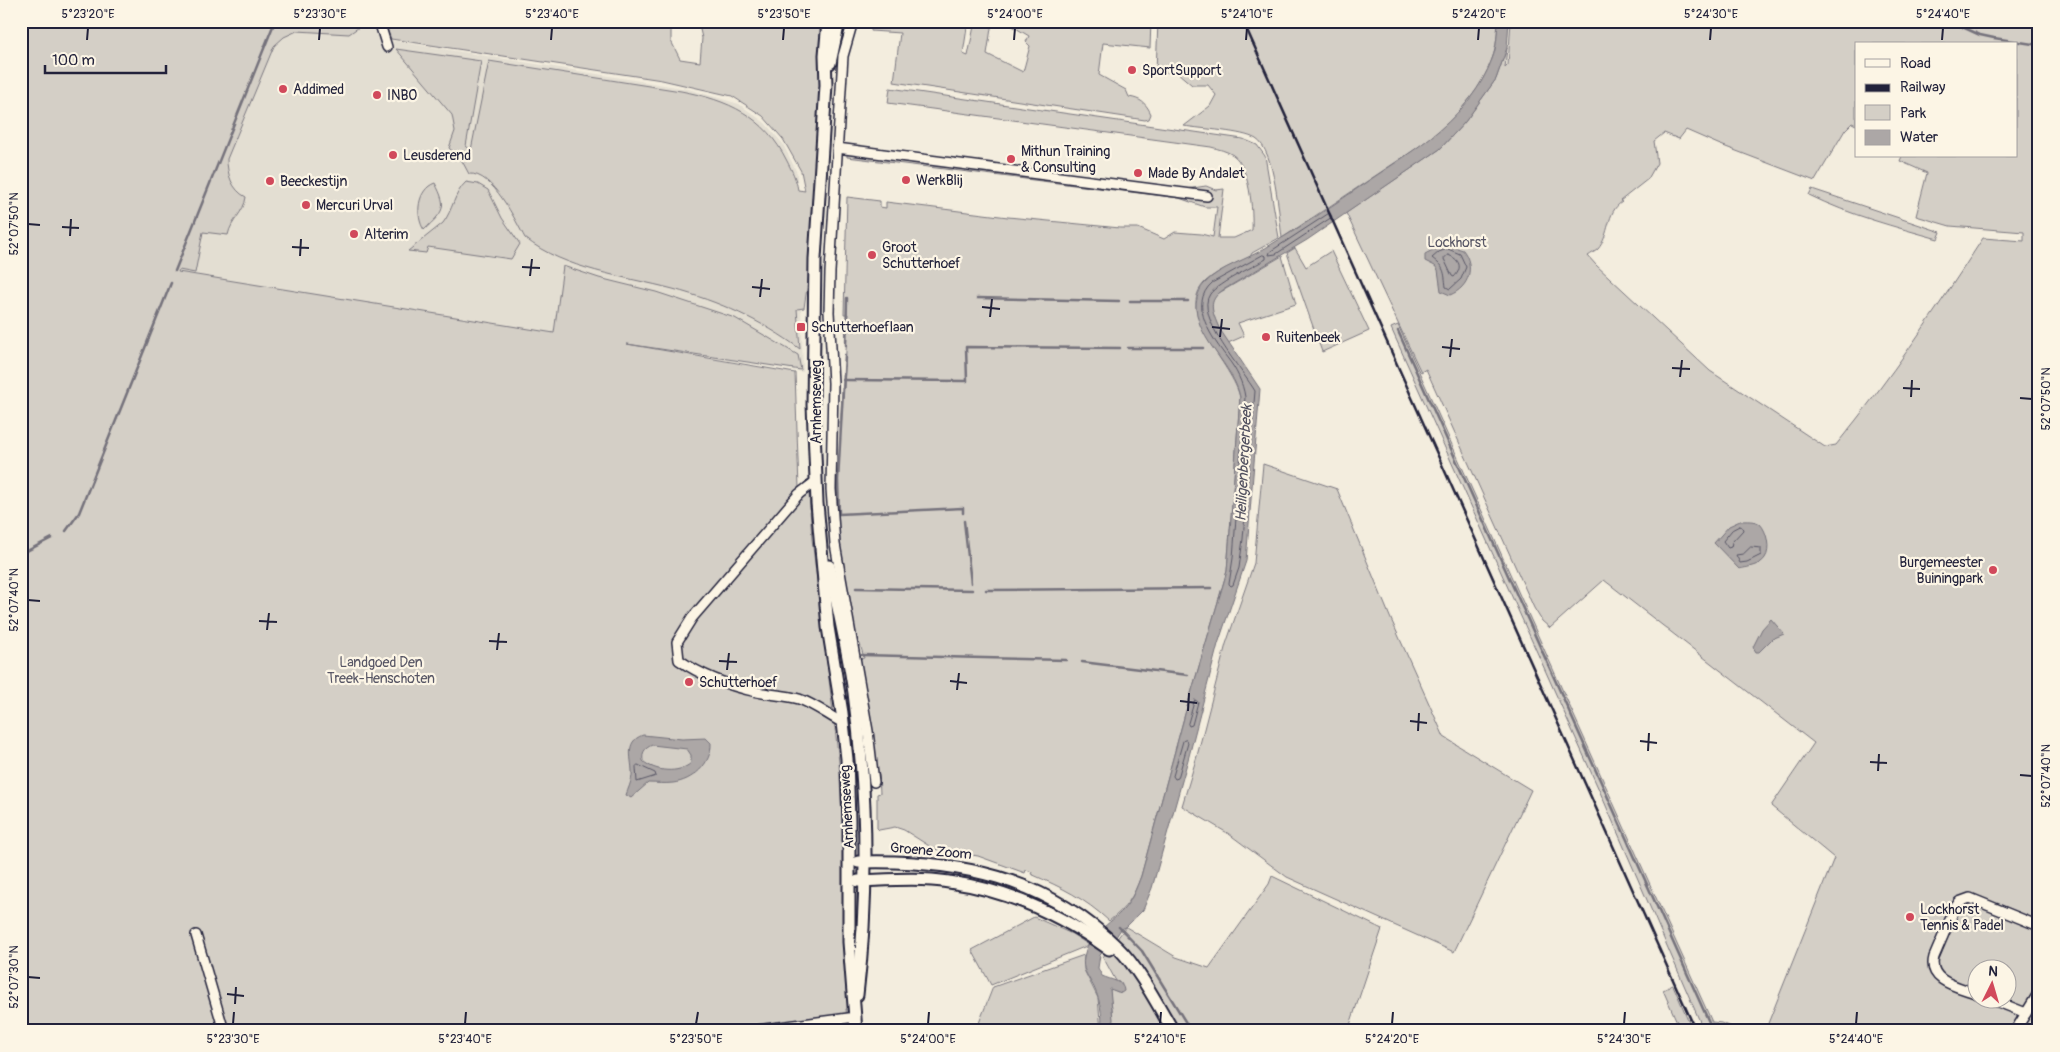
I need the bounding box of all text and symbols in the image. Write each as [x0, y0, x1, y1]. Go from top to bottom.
text: 5°23'20"E [61, 7, 115, 22]
text: 5°23'30"E [293, 7, 347, 22]
text: 5°23'40"E [525, 7, 579, 22]
text: 5°23'50"E [758, 7, 811, 22]
text: 5°24'00"E [987, 7, 1043, 22]
text: 5°24'10"E [1221, 7, 1273, 22]
text: 5°24'20"E [1452, 7, 1506, 22]
text: 5°24'30"E [1684, 7, 1738, 22]
text: 5°24'40"E [1916, 7, 1970, 22]
scale bar [45, 42, 166, 74]
legend [1855, 42, 2018, 158]
text: 100 m [52, 51, 95, 70]
text: Road [1900, 54, 1931, 73]
place label: SportSupport [1142, 62, 1222, 79]
marker: SportSupport [1126, 64, 1138, 76]
text: Railway [1900, 78, 1946, 97]
place label: Addimed [293, 81, 344, 98]
marker: Addimed [277, 83, 289, 95]
place label: INBO [387, 87, 417, 104]
marker: INBO [371, 89, 383, 101]
text: Park [1900, 104, 1927, 123]
text: Water [1900, 128, 1939, 147]
place label: Mithun Training & Consulting [1021, 143, 1110, 176]
place label: Leusderend [403, 147, 471, 164]
marker: Leusderend [387, 149, 399, 161]
marker: Mithun Training & Consulting [1005, 153, 1017, 165]
place label: Made By Andalet [1148, 165, 1245, 182]
marker: Made By Andalet [1132, 167, 1144, 179]
place label: WerkBlij [916, 172, 963, 189]
place label: Beeckestijn [280, 173, 347, 190]
marker: WerkBlij [900, 174, 912, 186]
marker: Beeckestijn [264, 175, 276, 187]
text: 52°07'50"N [7, 192, 22, 256]
place label: Mercuri Urval [316, 197, 393, 214]
marker: Mercuri Urval [300, 199, 312, 211]
place label: Alterim [364, 226, 409, 243]
marker: Alterim [348, 228, 360, 240]
park label: Lockhorst [1427, 234, 1487, 251]
place label: Groot Schutterhoef [882, 239, 961, 272]
marker: Groot Schutterhoef [866, 249, 878, 261]
place label: Schutterhoeflaan [811, 319, 914, 336]
marker: Schutterhoeflaan [795, 321, 807, 333]
place label: Ruitenbeek [1276, 329, 1341, 346]
marker: Ruitenbeek [1260, 331, 1272, 343]
street label: Arnhemseweg [808, 360, 825, 444]
text: 52°07'50"N [2039, 367, 2054, 431]
water label: Heiligenbergerbeek [1231, 402, 1257, 522]
place label: Burgemeester Buiningpark [1899, 554, 1983, 587]
marker: Burgemeester Buiningpark [1987, 564, 1999, 576]
text: 52°07'40"N [7, 568, 22, 632]
park label: Landgoed Den Treek-Henschoten [327, 654, 435, 687]
place label: Schutterhoef [699, 674, 778, 691]
marker: Schutterhoef [683, 676, 695, 688]
text: 52°07'40"N [2039, 744, 2054, 808]
street label: Arnhemseweg [836, 765, 858, 849]
street label: Groene Zoom [889, 839, 973, 863]
place label: Lockhorst Tennis & Padel [1920, 901, 2004, 934]
marker: Lockhorst Tennis & Padel [1904, 911, 1916, 923]
text: 52°07'30"N [7, 945, 22, 1009]
north arrow [1968, 960, 2018, 1010]
text: N [1988, 963, 1999, 980]
text: 5°23'30"E [206, 1032, 260, 1047]
text: 5°23'40"E [438, 1032, 492, 1047]
text: 5°23'50"E [670, 1032, 723, 1047]
text: 5°24'00"E [900, 1032, 956, 1047]
text: 5°24'10"E [1134, 1032, 1186, 1047]
text: 5°24'20"E [1365, 1032, 1419, 1047]
text: 5°24'30"E [1597, 1032, 1651, 1047]
text: 5°24'40"E [1829, 1032, 1883, 1047]

